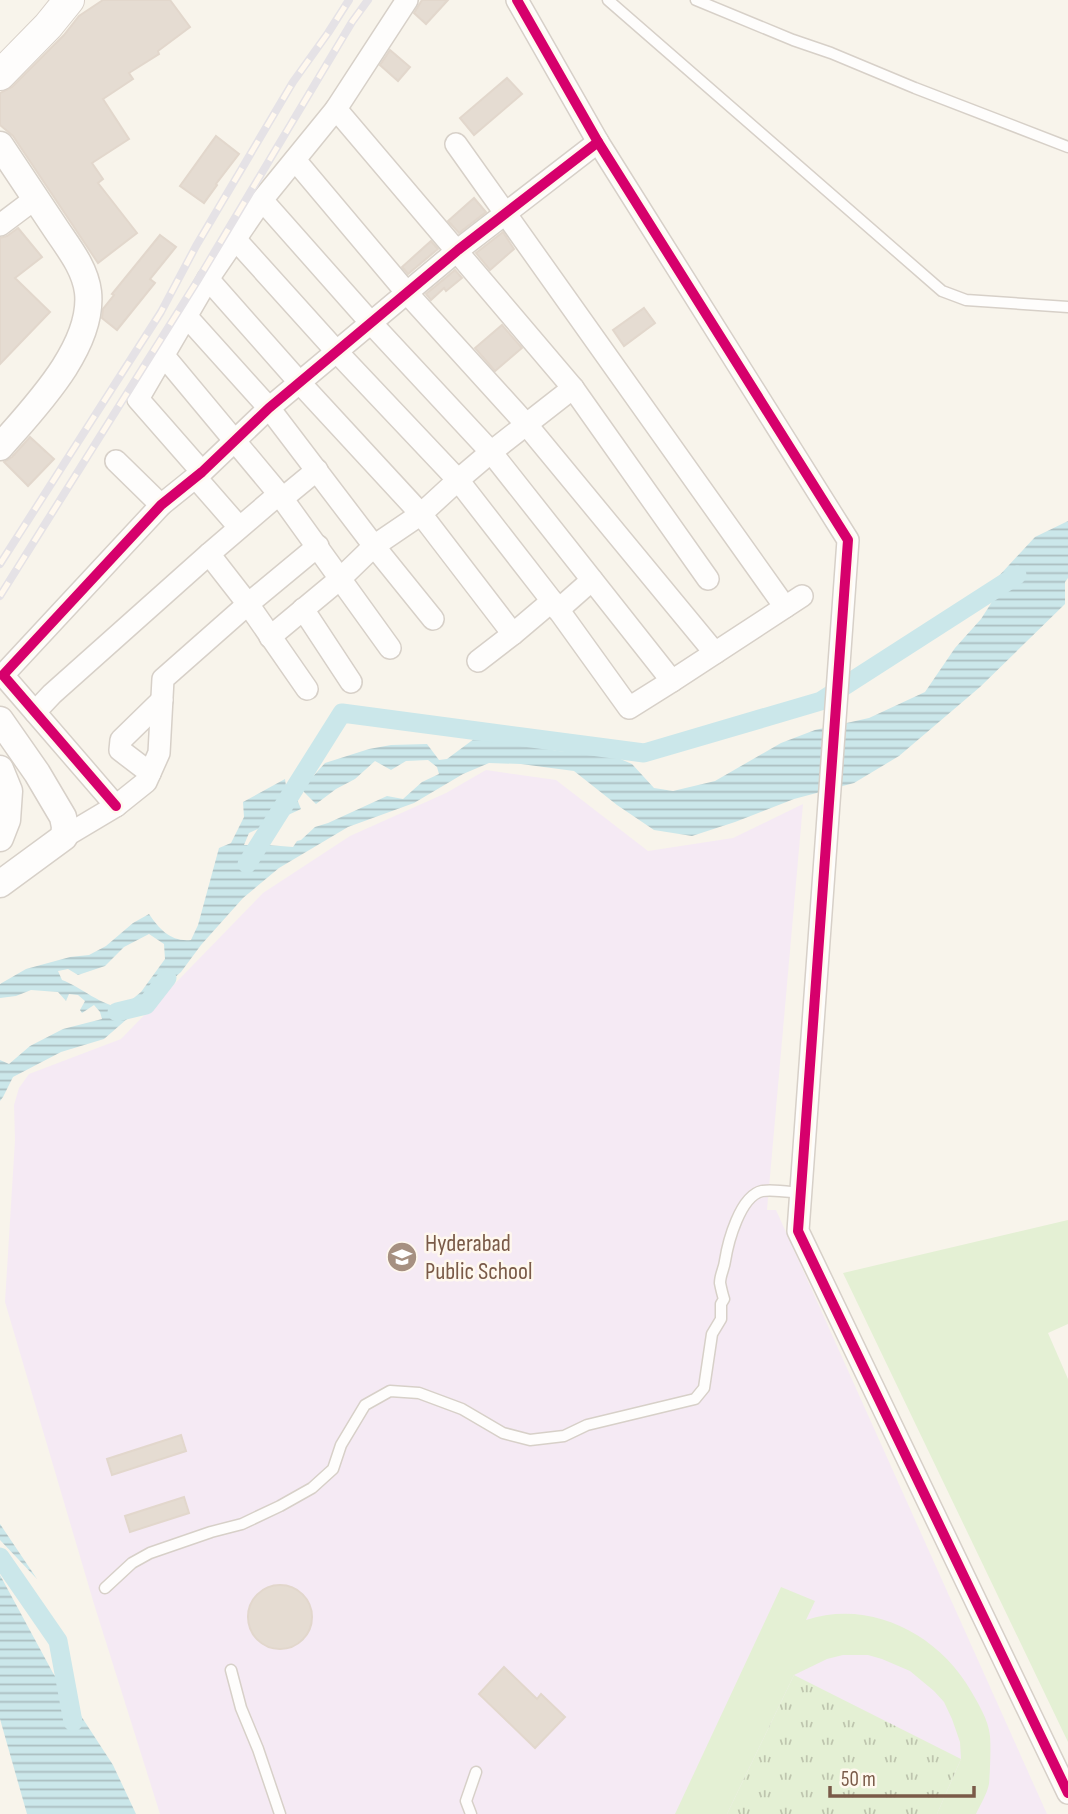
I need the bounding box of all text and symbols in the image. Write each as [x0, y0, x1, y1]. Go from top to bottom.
place label: Hyderabad Public School [425, 1229, 533, 1286]
school or university icon: Hyderabad Public School [385, 1240, 419, 1274]
scale bar [830, 1755, 974, 1799]
text: 50 m [841, 1767, 876, 1792]

